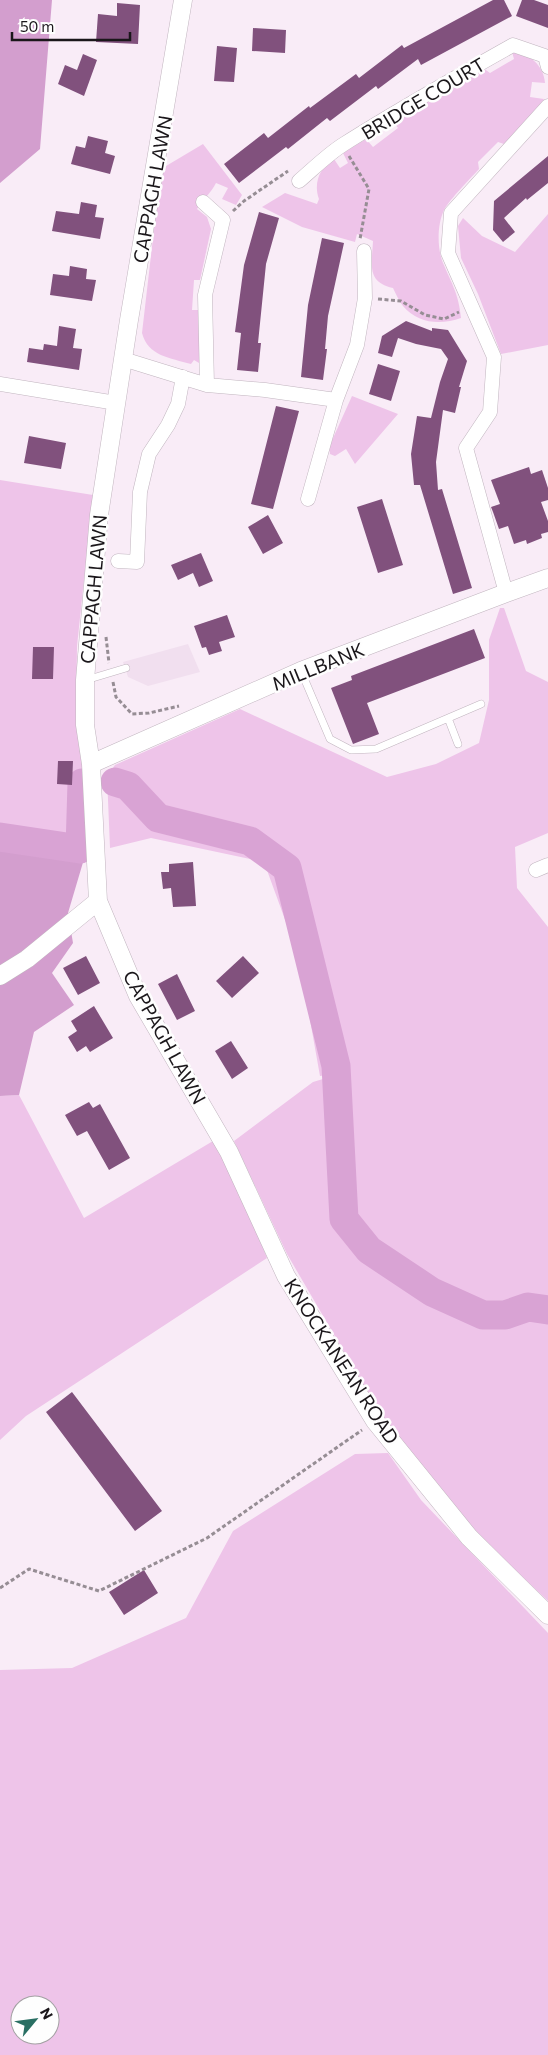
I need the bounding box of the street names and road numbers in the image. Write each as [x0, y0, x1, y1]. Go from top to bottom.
street label: BRIDGE COURT [357, 52, 489, 144]
street label: CAPPAGH LAWN [128, 113, 176, 265]
street label: CAPPAGH LAWN [75, 513, 111, 665]
street label: MILLBANK [268, 637, 368, 695]
street label: CAPPAGH LAWN [119, 966, 211, 1108]
street label: KNOCKANEAN ROAD [280, 1274, 404, 1448]

